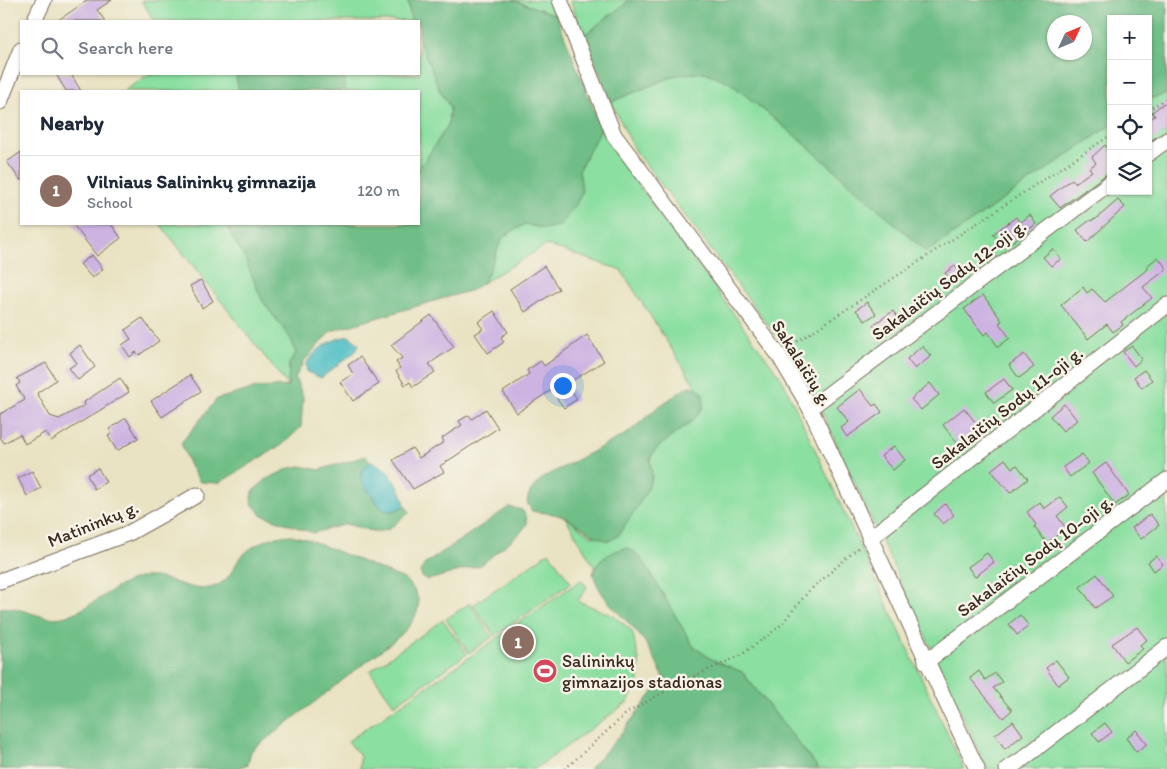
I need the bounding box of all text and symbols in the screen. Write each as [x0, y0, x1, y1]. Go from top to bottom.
north arrow [1047, 15, 1092, 60]
map controls [1107, 15, 1152, 195]
button: + [1107, 15, 1152, 60]
search box [20, 20, 420, 75]
icon: search [38, 34, 66, 62]
text: Search here [78, 36, 173, 59]
button: − [1107, 60, 1152, 105]
button: locate [1107, 105, 1152, 150]
text: Nearby [40, 110, 104, 135]
button: layers [1107, 150, 1152, 195]
text: Vilniaus Salininkų gimnazija [87, 170, 316, 193]
text: 1 [52, 181, 60, 200]
text: 120 m [357, 181, 400, 200]
text: School [87, 193, 133, 212]
street label: Sakalaičių Sodų 12-oji g. [867, 215, 1031, 345]
street label: Sakalaičių g. [767, 316, 837, 410]
street label: Sakalaičių Sodų 11-oji g. [927, 342, 1087, 474]
your location [550, 373, 576, 399]
street label: Sakalaičių Sodų 10-oji g. [953, 490, 1117, 622]
street label: Matininkų g. [44, 496, 142, 552]
pin: 1 [502, 623, 534, 661]
place label: Salininkų gimnazijos stadionas [562, 650, 722, 693]
sports icon: Salininkų gimnazijos stadionas [532, 658, 558, 684]

